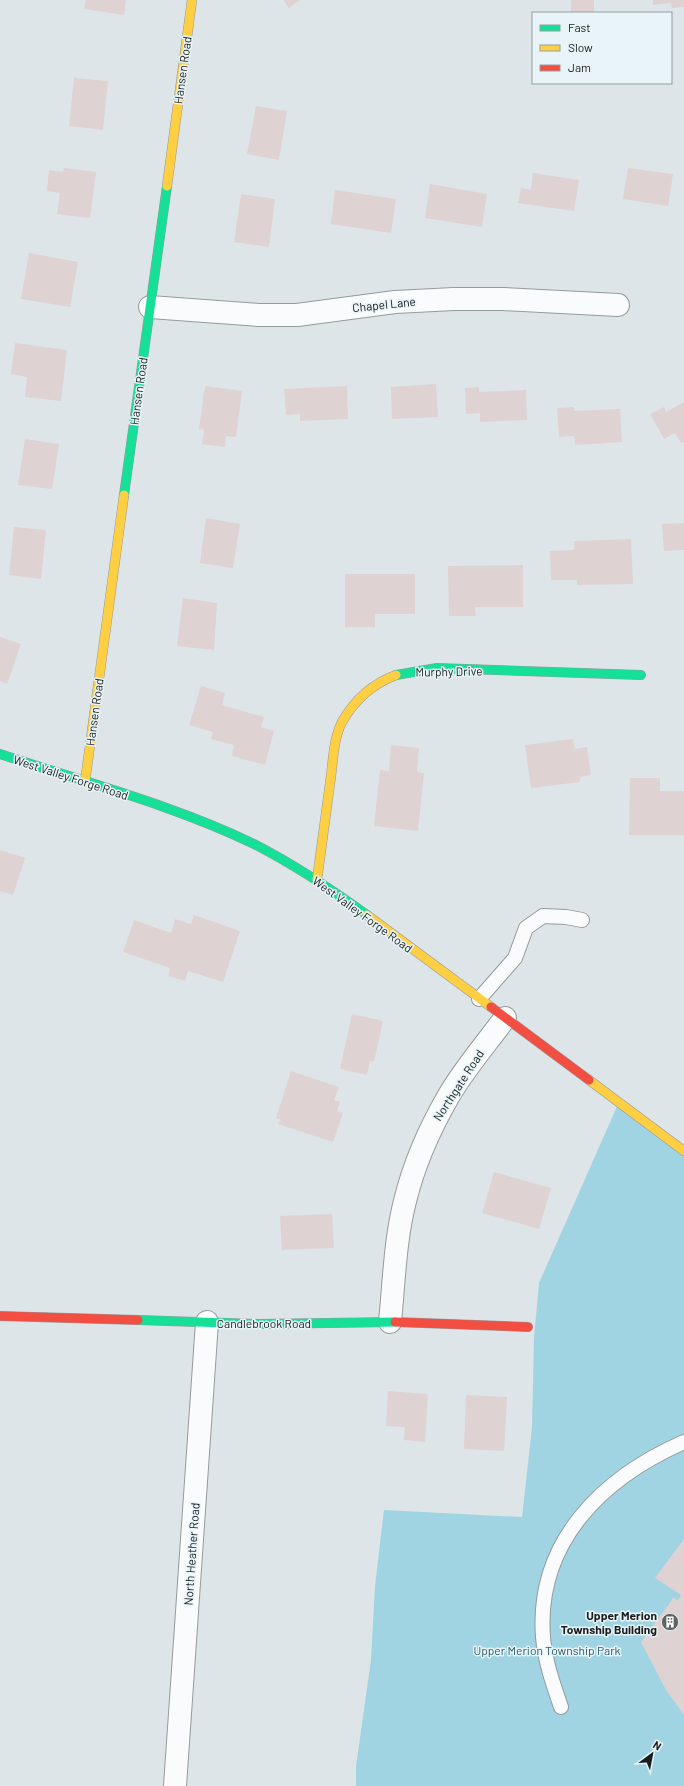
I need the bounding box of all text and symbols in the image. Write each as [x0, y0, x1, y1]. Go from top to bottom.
legend [532, 12, 672, 84]
text: Fast [568, 20, 591, 34]
street label: Hansen Road [170, 35, 194, 105]
text: Slow [568, 40, 593, 54]
text: Jam [568, 60, 591, 74]
street label: Chapel Lane [352, 294, 416, 314]
street label: Hansen Road [126, 356, 150, 426]
street label: Murphy Drive [415, 663, 483, 679]
street label: Hansen Road [82, 677, 106, 747]
street label: West Valley Forge Road [12, 752, 130, 802]
street label: West Valley Forge Road [310, 873, 416, 955]
street label: Northgate Road [430, 1047, 486, 1123]
street label: Candlebrook Road [217, 1316, 311, 1330]
street label: North Heather Road [180, 1502, 202, 1606]
place label: Upper Merion Township Building [561, 1608, 657, 1636]
building icon: Upper Merion Township Building [660, 1612, 680, 1632]
park label: Upper Merion Township Park [473, 1643, 621, 1657]
north arrow [632, 1734, 672, 1774]
text: N [651, 1738, 664, 1753]

